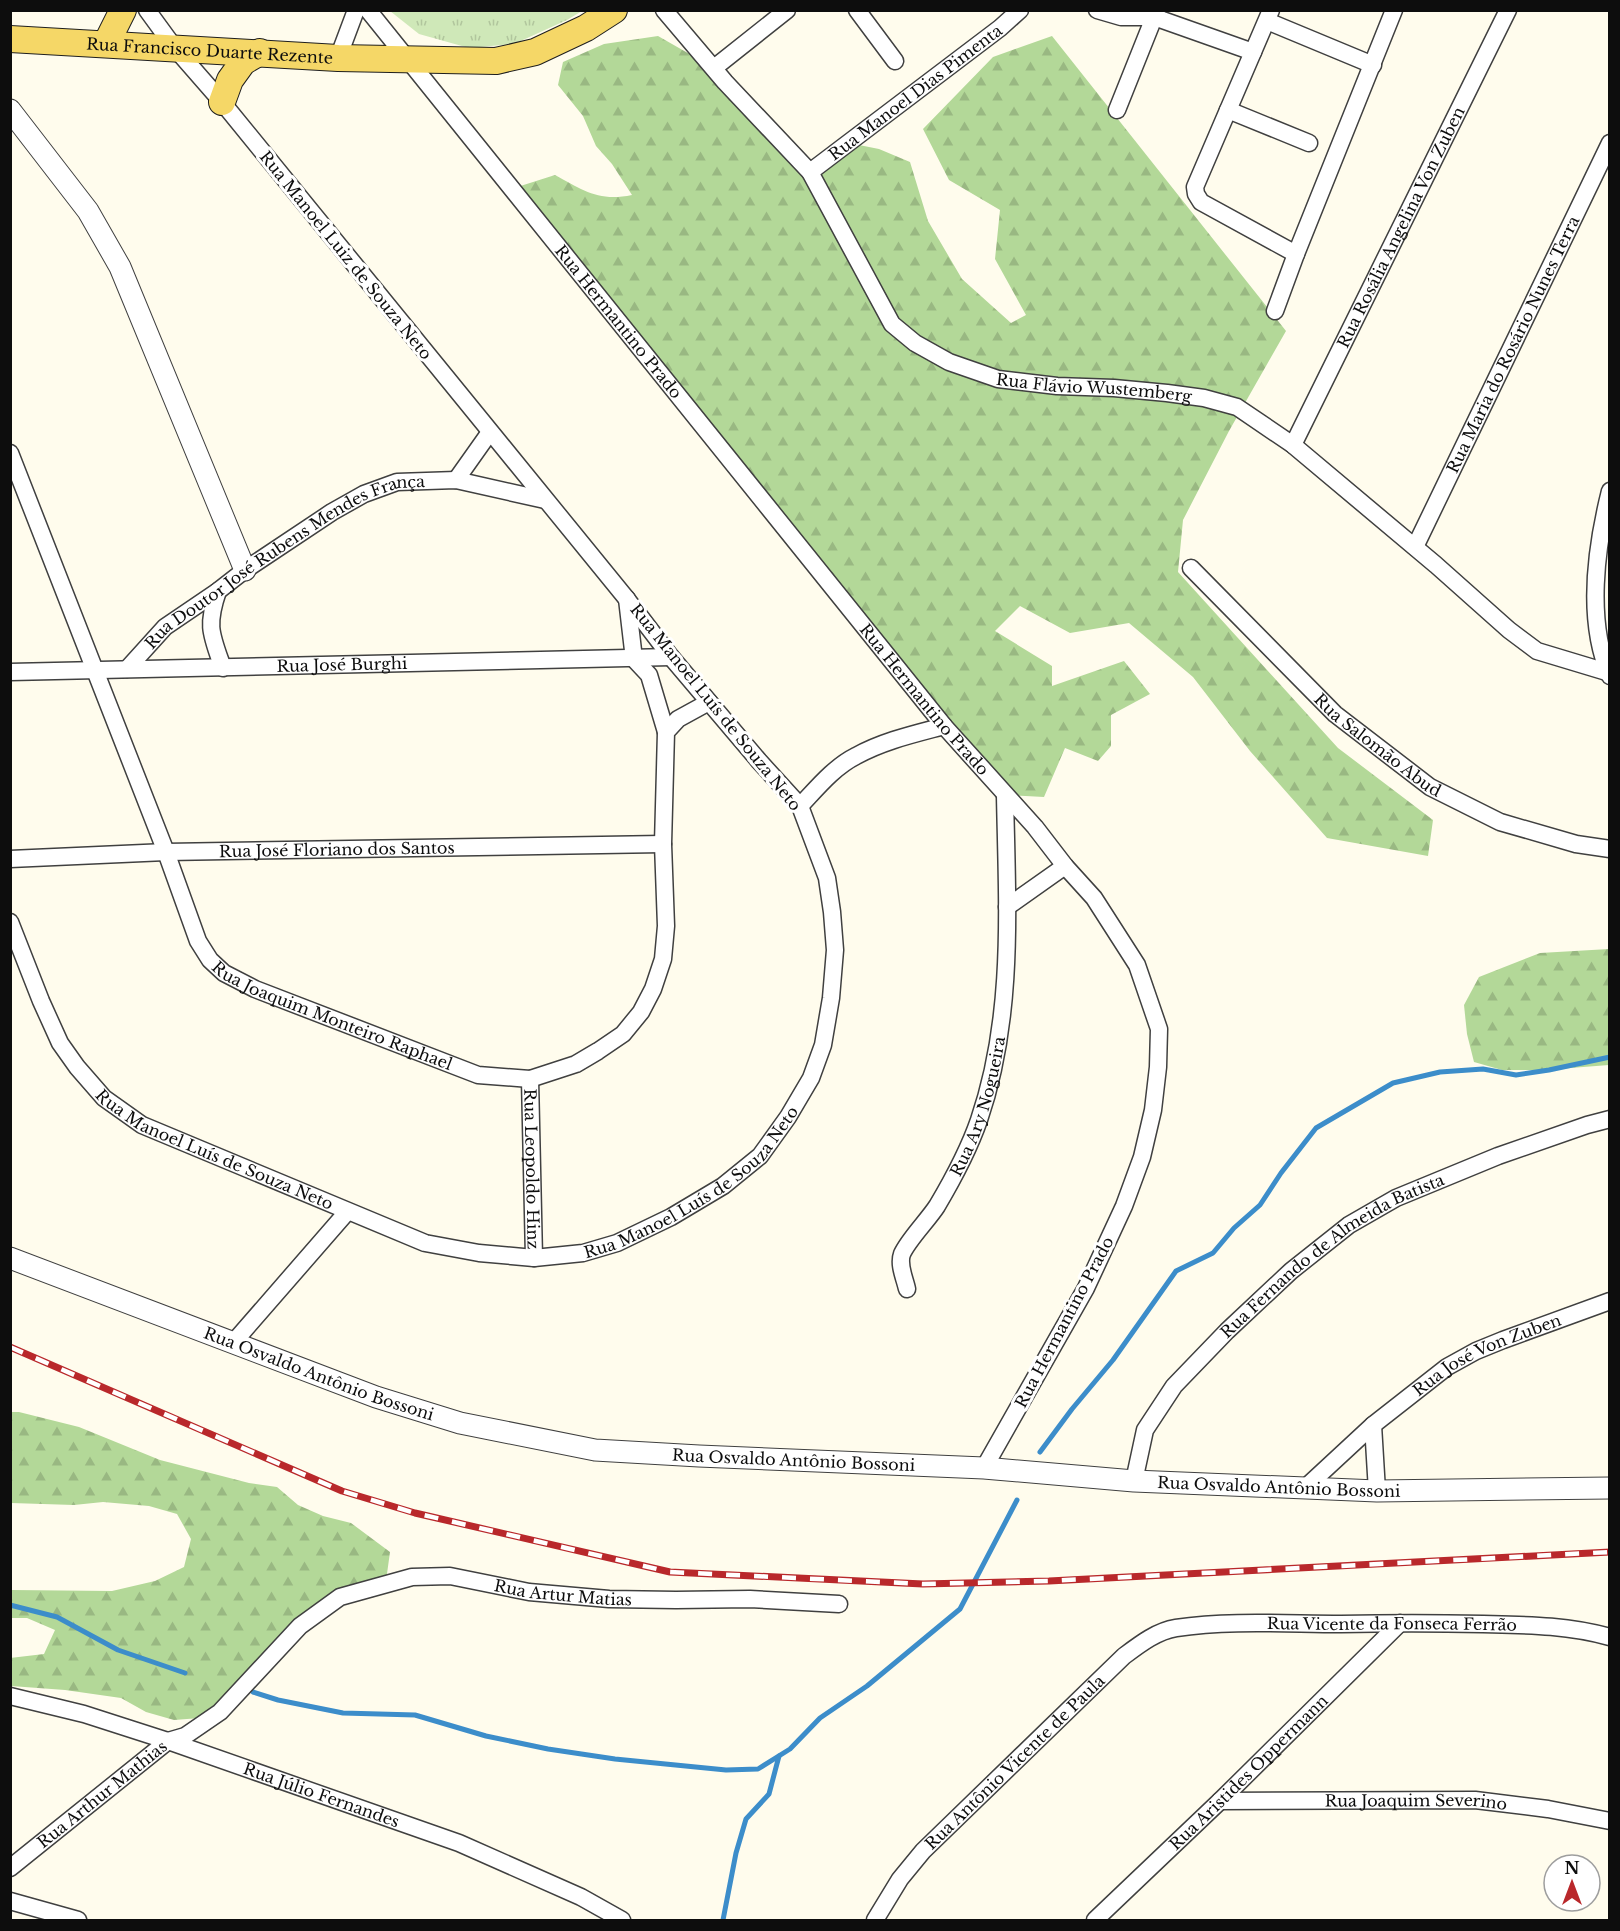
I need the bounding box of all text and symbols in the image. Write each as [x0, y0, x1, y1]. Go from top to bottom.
street label: Rua Manoel Dias Pimenta [824, 20, 1006, 164]
street label: Rua Francisco Duarte Rezente [86, 33, 334, 68]
street label: Rua Rosália Angelina Von Zuben [1333, 103, 1469, 351]
street label: Rua Manoel Luiz de Souza Neto [256, 147, 436, 363]
street label: Rua Maria do Rosário Nunes Terra [1442, 212, 1583, 476]
street label: Rua Hermantino Prado [551, 241, 686, 402]
street label: Rua Flávio Wustemberg [995, 369, 1194, 406]
street label: Rua Doutor José Rubens Mendes França [140, 471, 425, 653]
street label: Rua Manoel Luís de Souza Neto [626, 599, 806, 815]
street label: Rua Hermantino Prado [856, 620, 993, 779]
street label: Rua José Burghi [276, 653, 408, 676]
street label: Rua Salomão Abud [1310, 689, 1445, 801]
street label: Rua José Floriano dos Santos [219, 837, 455, 861]
street label: Rua Joaquim Monteiro Raphael [208, 957, 455, 1074]
street label: Rua Ary Nogueira [946, 1035, 1009, 1180]
street label: Rua Manoel Luís de Souza Neto [91, 1085, 336, 1214]
street label: Rua Leopoldo Hinz [520, 1088, 544, 1250]
street label: Rua Manoel Luís de Souza Neto [581, 1103, 802, 1262]
street label: Rua Fernando de Almeida Batista [1216, 1169, 1447, 1342]
street label: Rua Hermantino Prado [1010, 1233, 1118, 1411]
street label: Rua José Von Zuben [1409, 1310, 1564, 1400]
street label: Rua Osvaldo Antônio Bossoni [201, 1323, 437, 1425]
street label: Rua Osvaldo Antônio Bossoni [671, 1444, 916, 1475]
street label: Rua Osvaldo Antônio Bossoni [1157, 1472, 1401, 1501]
street label: Rua Artur Matias [492, 1575, 632, 1609]
street label: Rua Vicente da Fonseca Ferrão [1267, 1613, 1517, 1635]
street label: Rua Antônio Vicente de Paula [921, 1670, 1109, 1854]
street label: Rua Aristides Oppermann [1165, 1690, 1332, 1854]
street label: Rua Arthur Mathias [33, 1736, 171, 1852]
street label: Rua Júlio Fernandes [241, 1758, 402, 1831]
street label: Rua Joaquim Severino [1325, 1790, 1508, 1814]
north arrow [1542, 1853, 1602, 1913]
text: N [1564, 1858, 1580, 1878]

